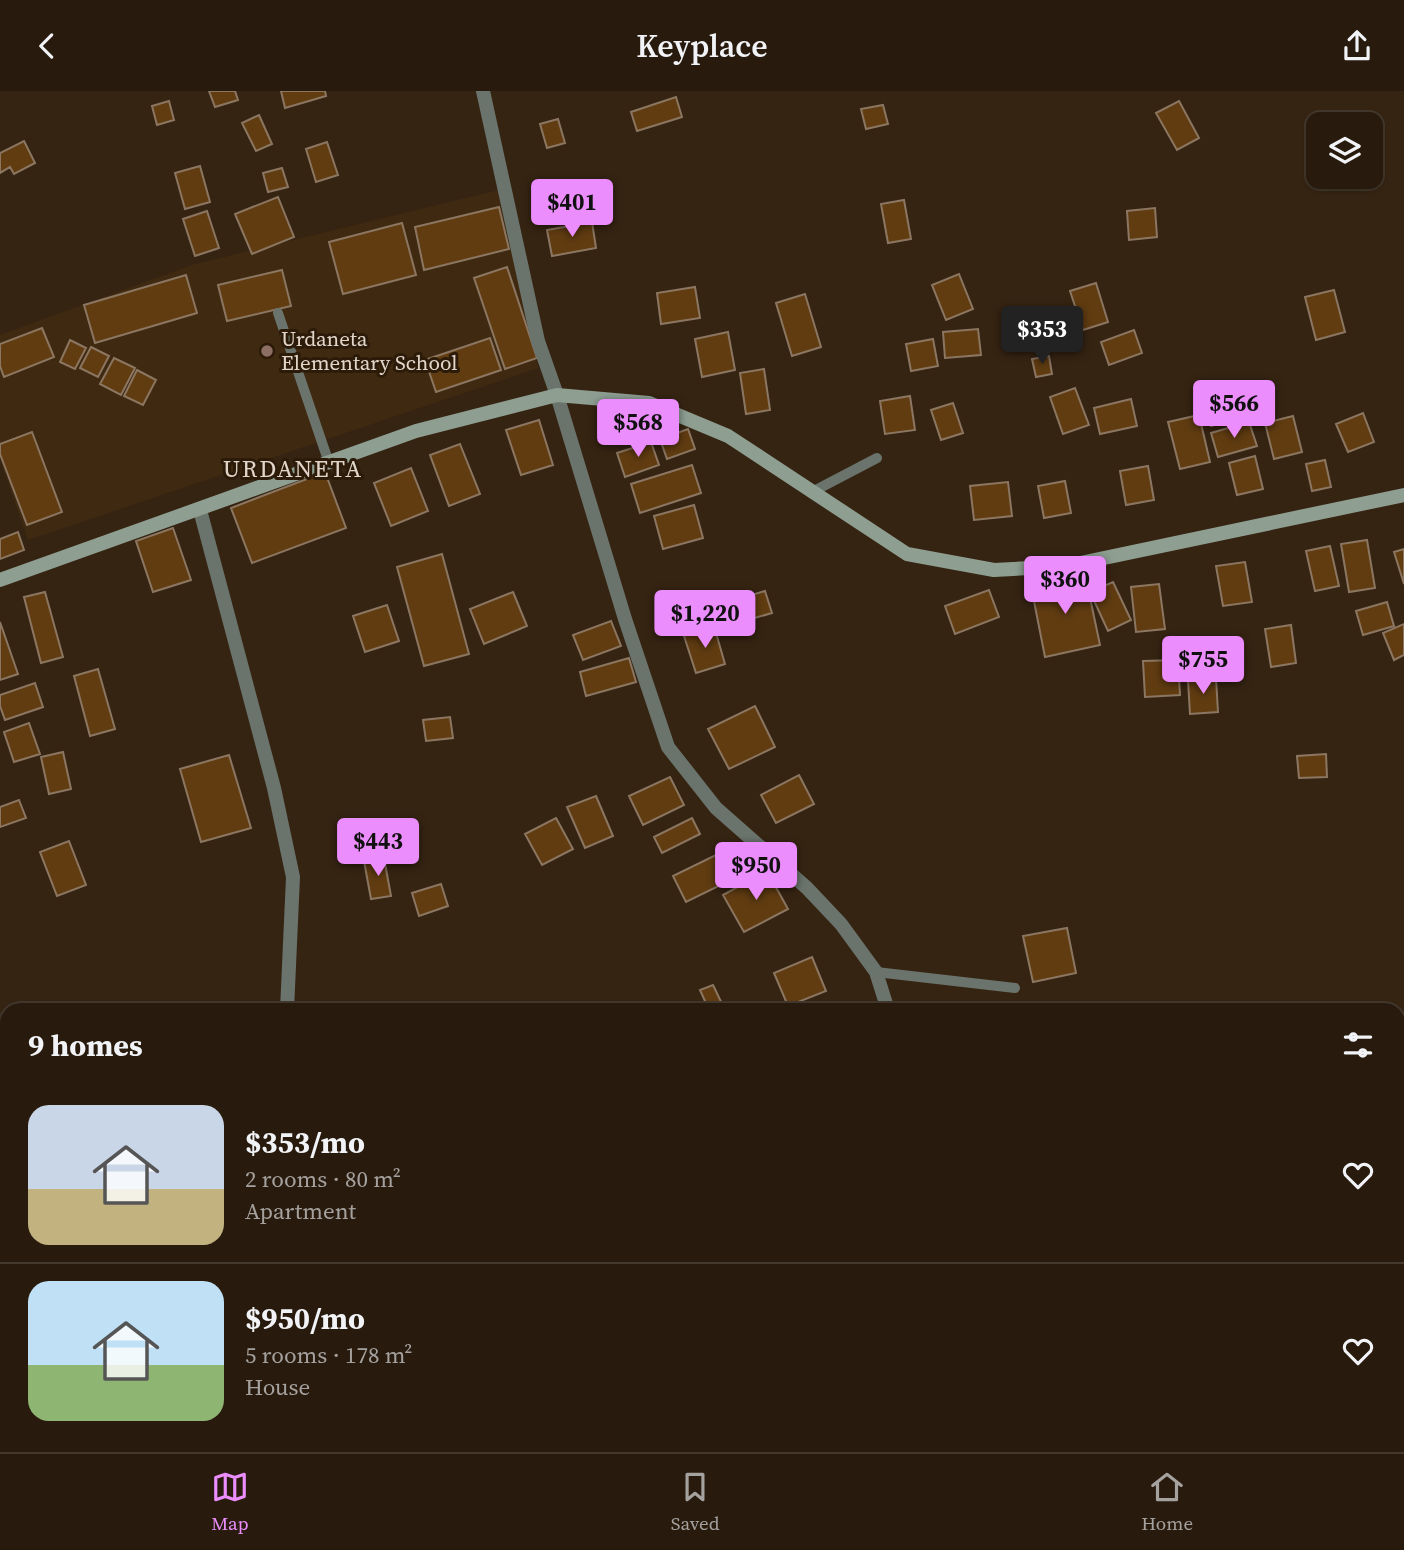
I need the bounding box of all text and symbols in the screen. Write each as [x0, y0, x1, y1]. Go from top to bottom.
text: Keyplace [636, 24, 768, 68]
icon: back [28, 27, 66, 65]
icon: share [1338, 27, 1376, 65]
map controls [1306, 112, 1383, 189]
button: layers [1306, 112, 1383, 189]
pin: $401 [531, 179, 613, 239]
text: $401 [547, 186, 597, 218]
pin: $353 [1001, 307, 1083, 366]
text: $353 [1017, 313, 1067, 345]
place label: Urdaneta Elementary School [281, 324, 458, 377]
marker: Urdaneta Elementary School [259, 343, 275, 359]
pin: $566 [1193, 381, 1275, 440]
text: $566 [1209, 387, 1259, 419]
pin: $568 [597, 399, 679, 459]
text: $568 [613, 406, 663, 438]
district label: URDANETA [223, 452, 363, 485]
pin: $360 [1024, 557, 1106, 616]
text: $360 [1040, 563, 1090, 595]
pin: $1,220 [648, 591, 762, 650]
text: $1,220 [670, 597, 740, 629]
pin: $755 [1162, 637, 1244, 696]
text: $755 [1178, 643, 1228, 675]
pin: $443 [337, 819, 419, 878]
text: $443 [353, 825, 403, 857]
pin: $950 [715, 843, 797, 902]
text: $950 [731, 849, 781, 881]
text: 9 homes [28, 1025, 143, 1066]
icon: filters [1339, 1026, 1377, 1064]
text: $353/mo [245, 1122, 365, 1163]
icon: home [84, 1133, 168, 1217]
icon: heart [1339, 1156, 1377, 1194]
text: 2 rooms · 80 m² [245, 1163, 401, 1195]
text: Apartment [245, 1195, 356, 1227]
text: $950/mo [245, 1298, 365, 1339]
icon: home [84, 1309, 168, 1393]
icon: heart [1339, 1332, 1377, 1370]
text: 5 rooms · 178 m² [245, 1339, 412, 1371]
text: House [245, 1371, 310, 1403]
tab: Map [211, 1468, 249, 1536]
tab: Saved [671, 1468, 719, 1536]
tab: Home [1141, 1468, 1193, 1536]

